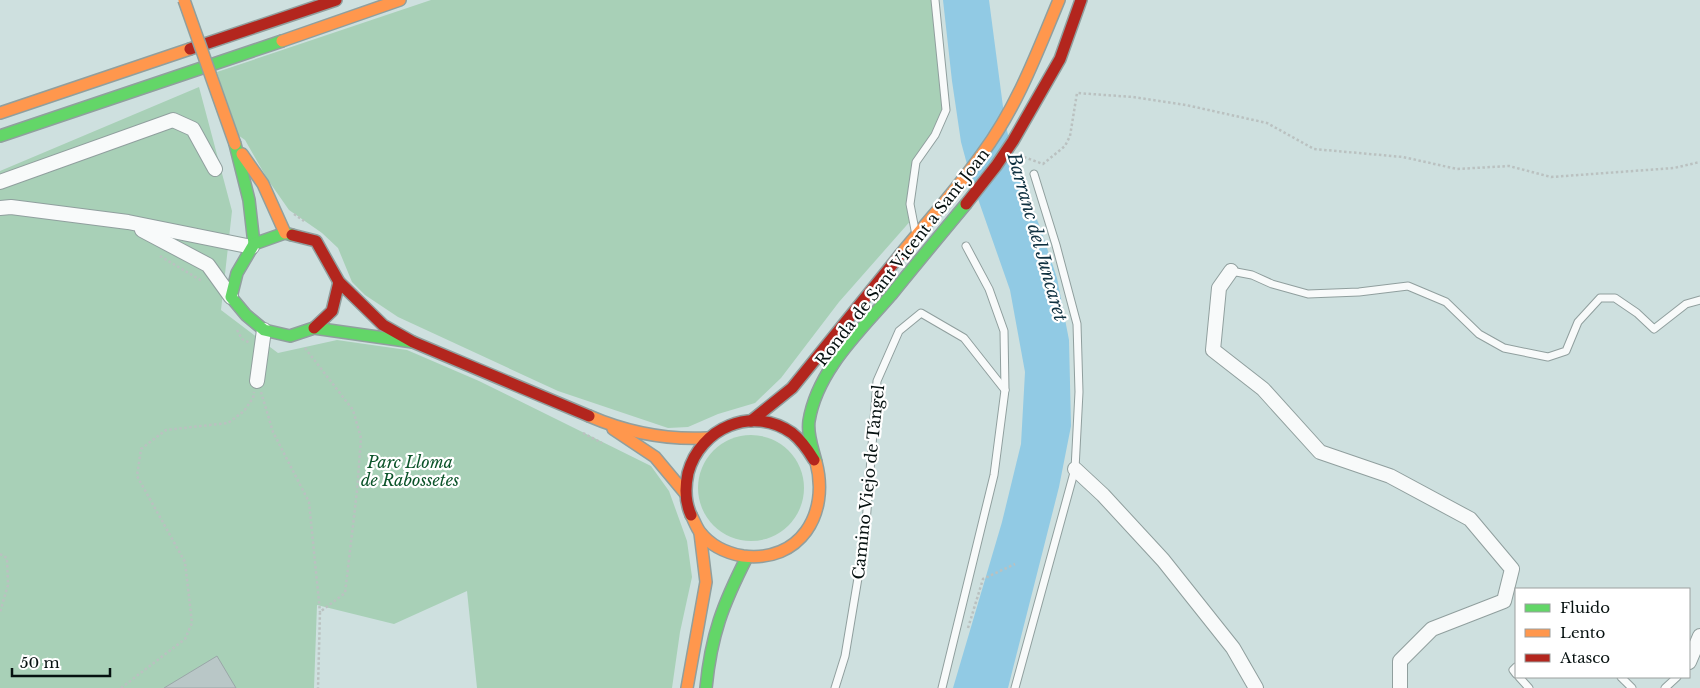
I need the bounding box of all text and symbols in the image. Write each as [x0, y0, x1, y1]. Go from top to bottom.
street label: Ronda de Sant Vicent a Sant Joan [811, 144, 993, 370]
water label: Barranc del Juncaret [1002, 149, 1072, 324]
street label: Camino Viejo de Tángel [848, 384, 888, 580]
park label: Parc Lloma de Rabossetes [361, 452, 459, 490]
legend [1515, 588, 1690, 678]
text: Fluido [1560, 598, 1610, 617]
text: Lento [1560, 623, 1606, 642]
scale bar [12, 646, 110, 678]
text: Atasco [1559, 648, 1610, 667]
text: 50 m [20, 653, 60, 672]

